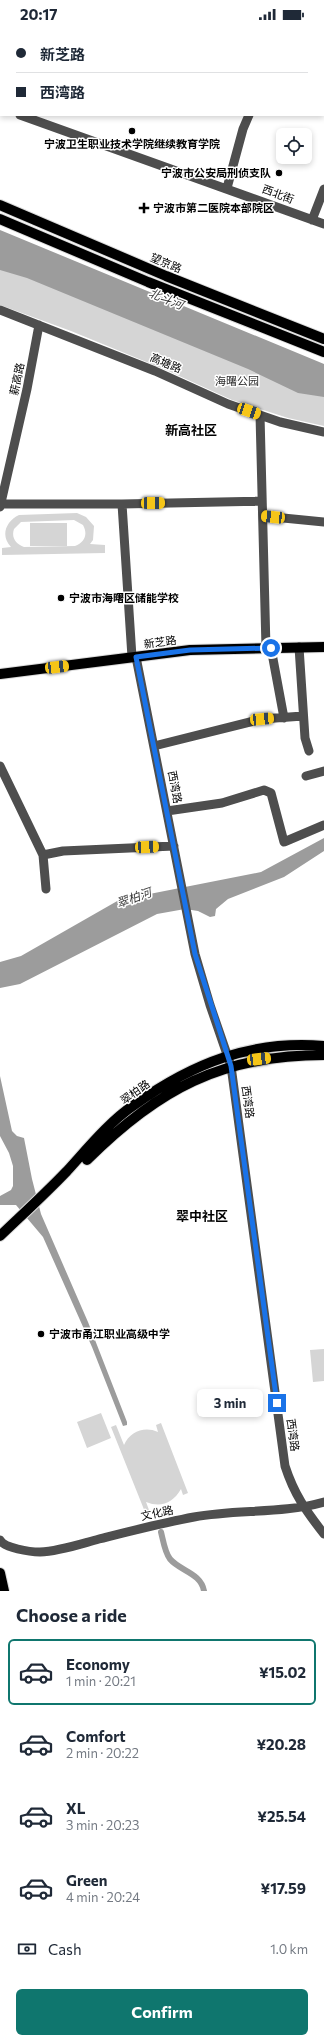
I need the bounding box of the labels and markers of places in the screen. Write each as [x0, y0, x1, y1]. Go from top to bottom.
marker: 宁波卫生职业技术学院继续教育学院 [127, 126, 137, 136]
place label: 宁波卫生职业技术学院继续教育学院 [44, 137, 220, 150]
place label: 宁波市公安局刑侦支队 [161, 166, 271, 179]
marker: 宁波市公安局刑侦支队 [274, 168, 284, 178]
place label: 宁波市第二医院本部院区 [153, 201, 274, 214]
marker: 宁波市第二医院本部院区 [138, 202, 150, 214]
place label: 宁波市海曙区储能学校 [69, 591, 179, 604]
marker: 宁波市海曙区储能学校 [56, 593, 66, 603]
place label: 宁波市甬江职业高级中学 [49, 1327, 170, 1340]
marker: 宁波市甬江职业高级中学 [36, 1329, 46, 1339]

